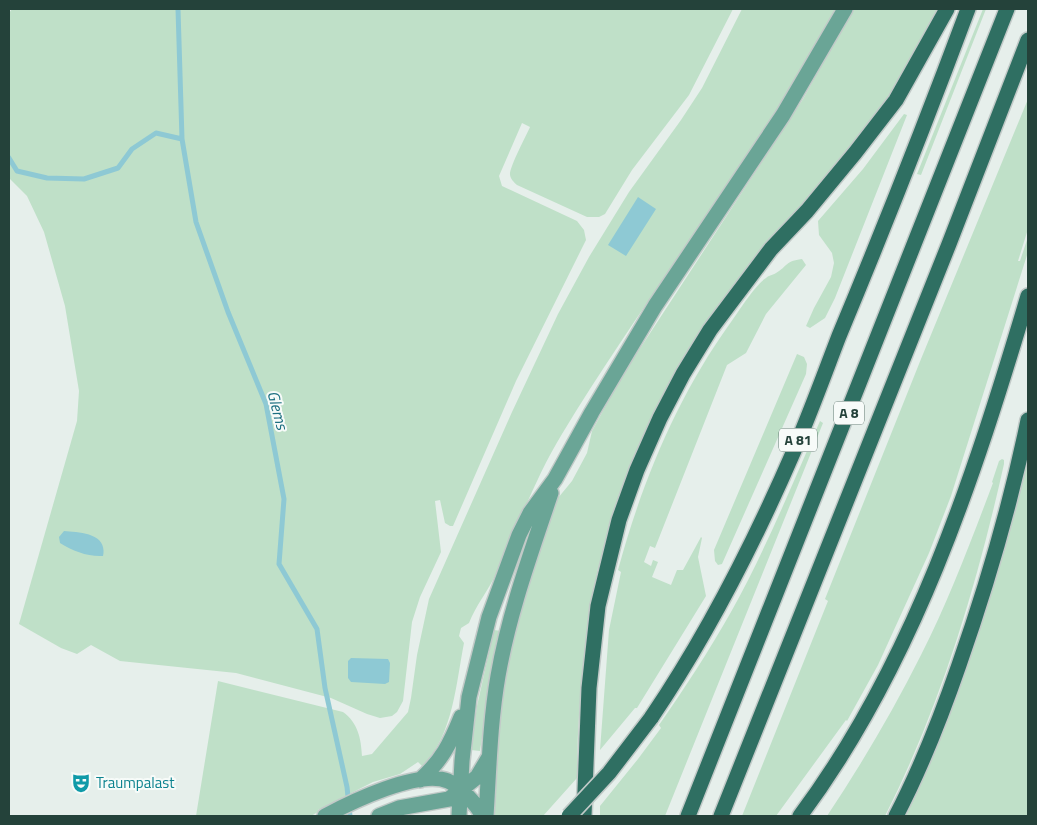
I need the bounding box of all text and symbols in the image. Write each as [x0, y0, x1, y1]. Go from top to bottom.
water label: Glems [261, 388, 295, 433]
road number: A 8 [834, 402, 864, 424]
road number: A 81 [779, 428, 817, 452]
place label: Traumpalast [96, 771, 175, 794]
theatre icon: Traumpalast [70, 772, 92, 794]

